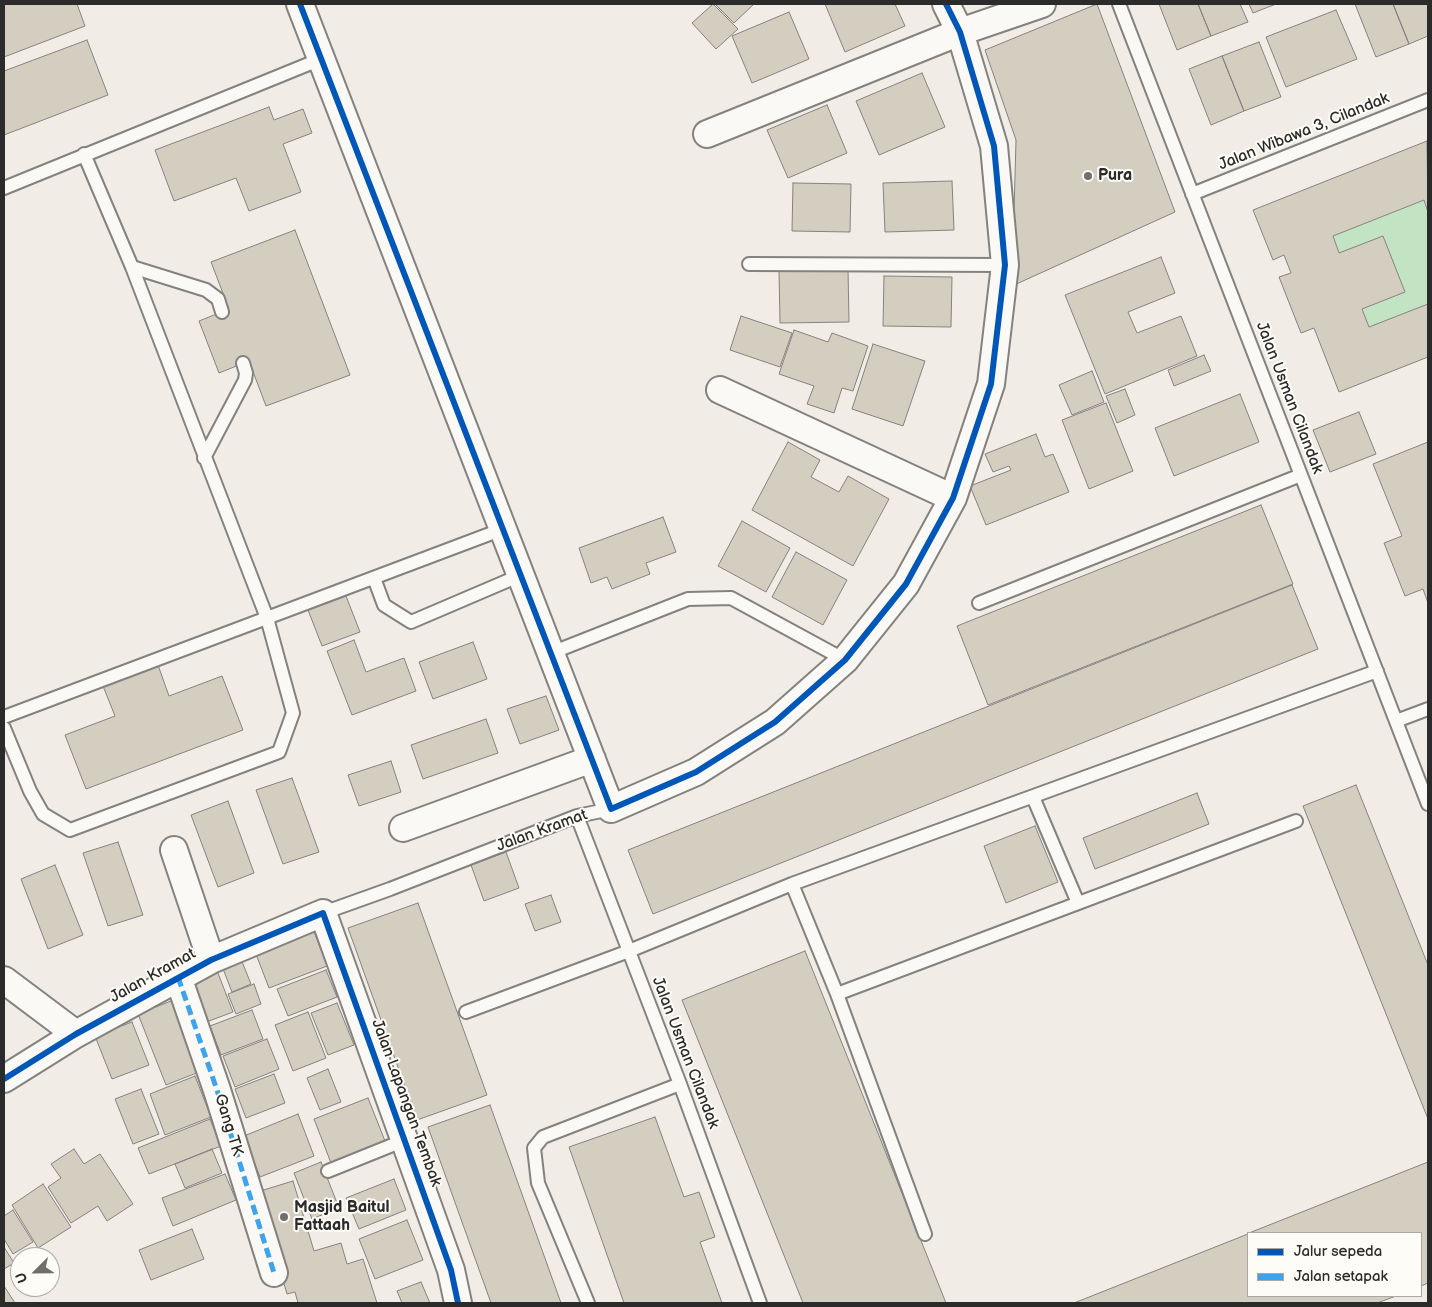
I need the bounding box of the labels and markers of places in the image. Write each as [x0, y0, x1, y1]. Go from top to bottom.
place label: Pura [1098, 166, 1132, 186]
marker: Pura [1082, 170, 1094, 182]
place label: Masjid Baitul Fattaah [294, 1198, 389, 1236]
marker: Masjid Baitul Fattaah [278, 1211, 290, 1223]

